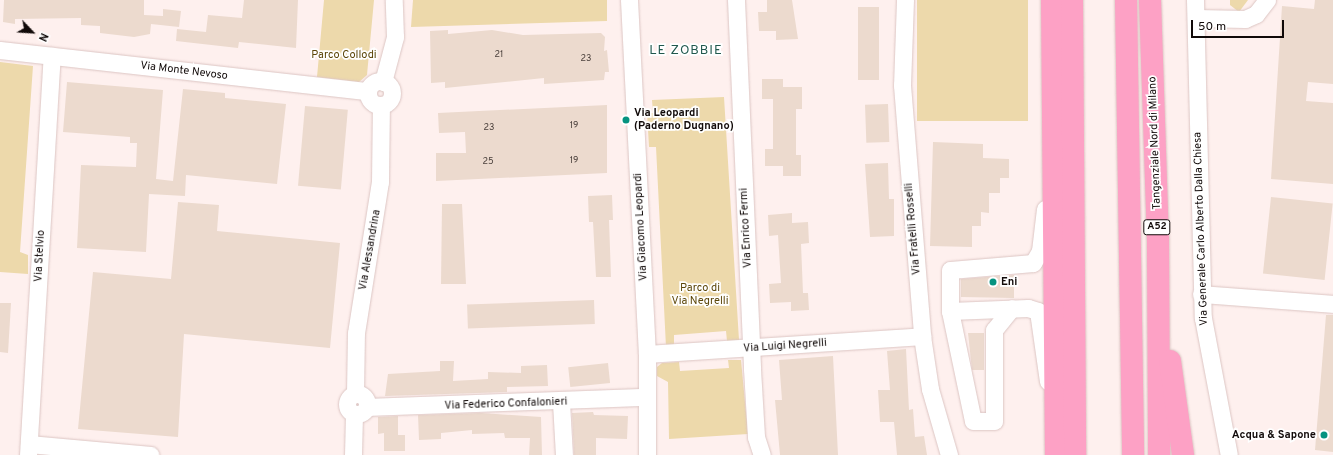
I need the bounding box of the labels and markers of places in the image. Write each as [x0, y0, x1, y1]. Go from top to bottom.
place label: Via Leopardi (Paderno Dugnano) [634, 107, 734, 133]
marker: Via Leopardi (Paderno Dugnano) [621, 115, 631, 125]
place label: Eni [1001, 275, 1017, 289]
marker: Eni [988, 277, 998, 287]
place label: Acqua & Sapone [1232, 428, 1316, 442]
marker: Acqua & Sapone [1319, 430, 1329, 440]

